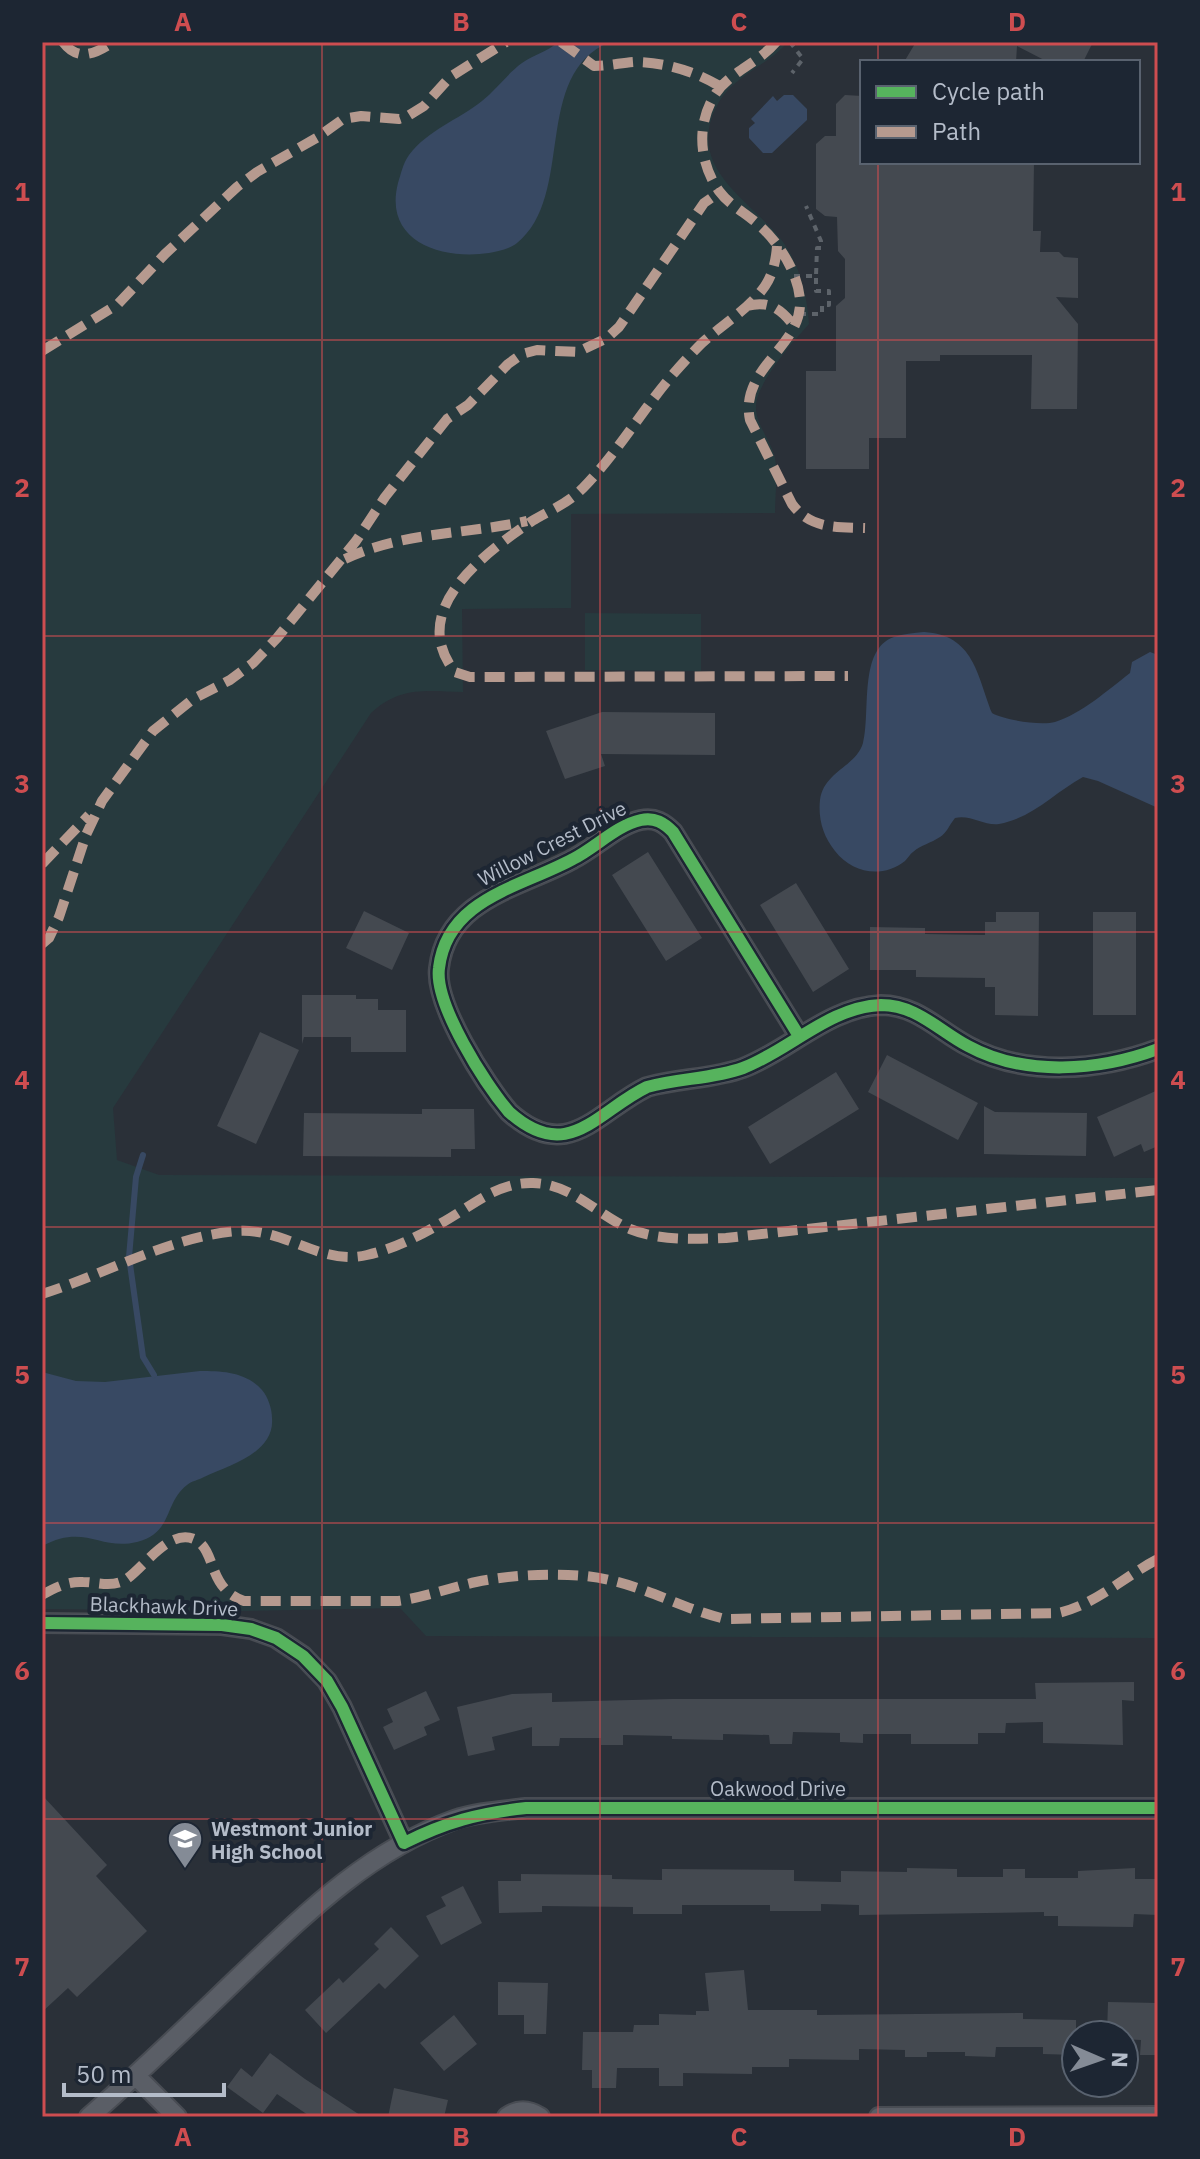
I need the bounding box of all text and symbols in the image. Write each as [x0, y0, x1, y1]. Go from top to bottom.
text: A [174, 4, 192, 38]
text: B [452, 4, 470, 38]
text: C [731, 4, 748, 38]
text: D [1008, 4, 1026, 38]
legend [860, 60, 1140, 164]
text: Cycle path [932, 75, 1045, 107]
text: Path [932, 115, 981, 147]
text: 1 [14, 174, 30, 208]
text: 1 [1170, 174, 1186, 208]
text: 2 [14, 470, 30, 504]
text: 2 [1170, 470, 1186, 504]
text: 3 [14, 766, 30, 800]
text: 3 [1170, 766, 1186, 800]
street label: Willow Crest Drive [473, 794, 631, 892]
text: 4 [14, 1062, 30, 1096]
text: 4 [1170, 1062, 1186, 1096]
text: 5 [14, 1357, 30, 1391]
text: 5 [1170, 1357, 1186, 1391]
street label: Blackhawk Drive [89, 1590, 239, 1622]
text: 6 [14, 1653, 30, 1687]
text: 6 [1170, 1653, 1186, 1687]
street label: Oakwood Drive [710, 1775, 846, 1802]
place label: Westmont Junior High School [211, 1815, 372, 1865]
school or university icon: Westmont Junior High School [166, 1820, 204, 1870]
text: 7 [14, 1949, 30, 1983]
text: 7 [1170, 1949, 1186, 1983]
north arrow [1060, 2019, 1140, 2099]
scale bar [64, 2047, 224, 2097]
text: N [1106, 2051, 1135, 2068]
text: 50 m [76, 2058, 131, 2090]
text: A [174, 2119, 192, 2153]
text: B [452, 2119, 470, 2153]
text: C [731, 2119, 748, 2153]
text: D [1008, 2119, 1026, 2153]

